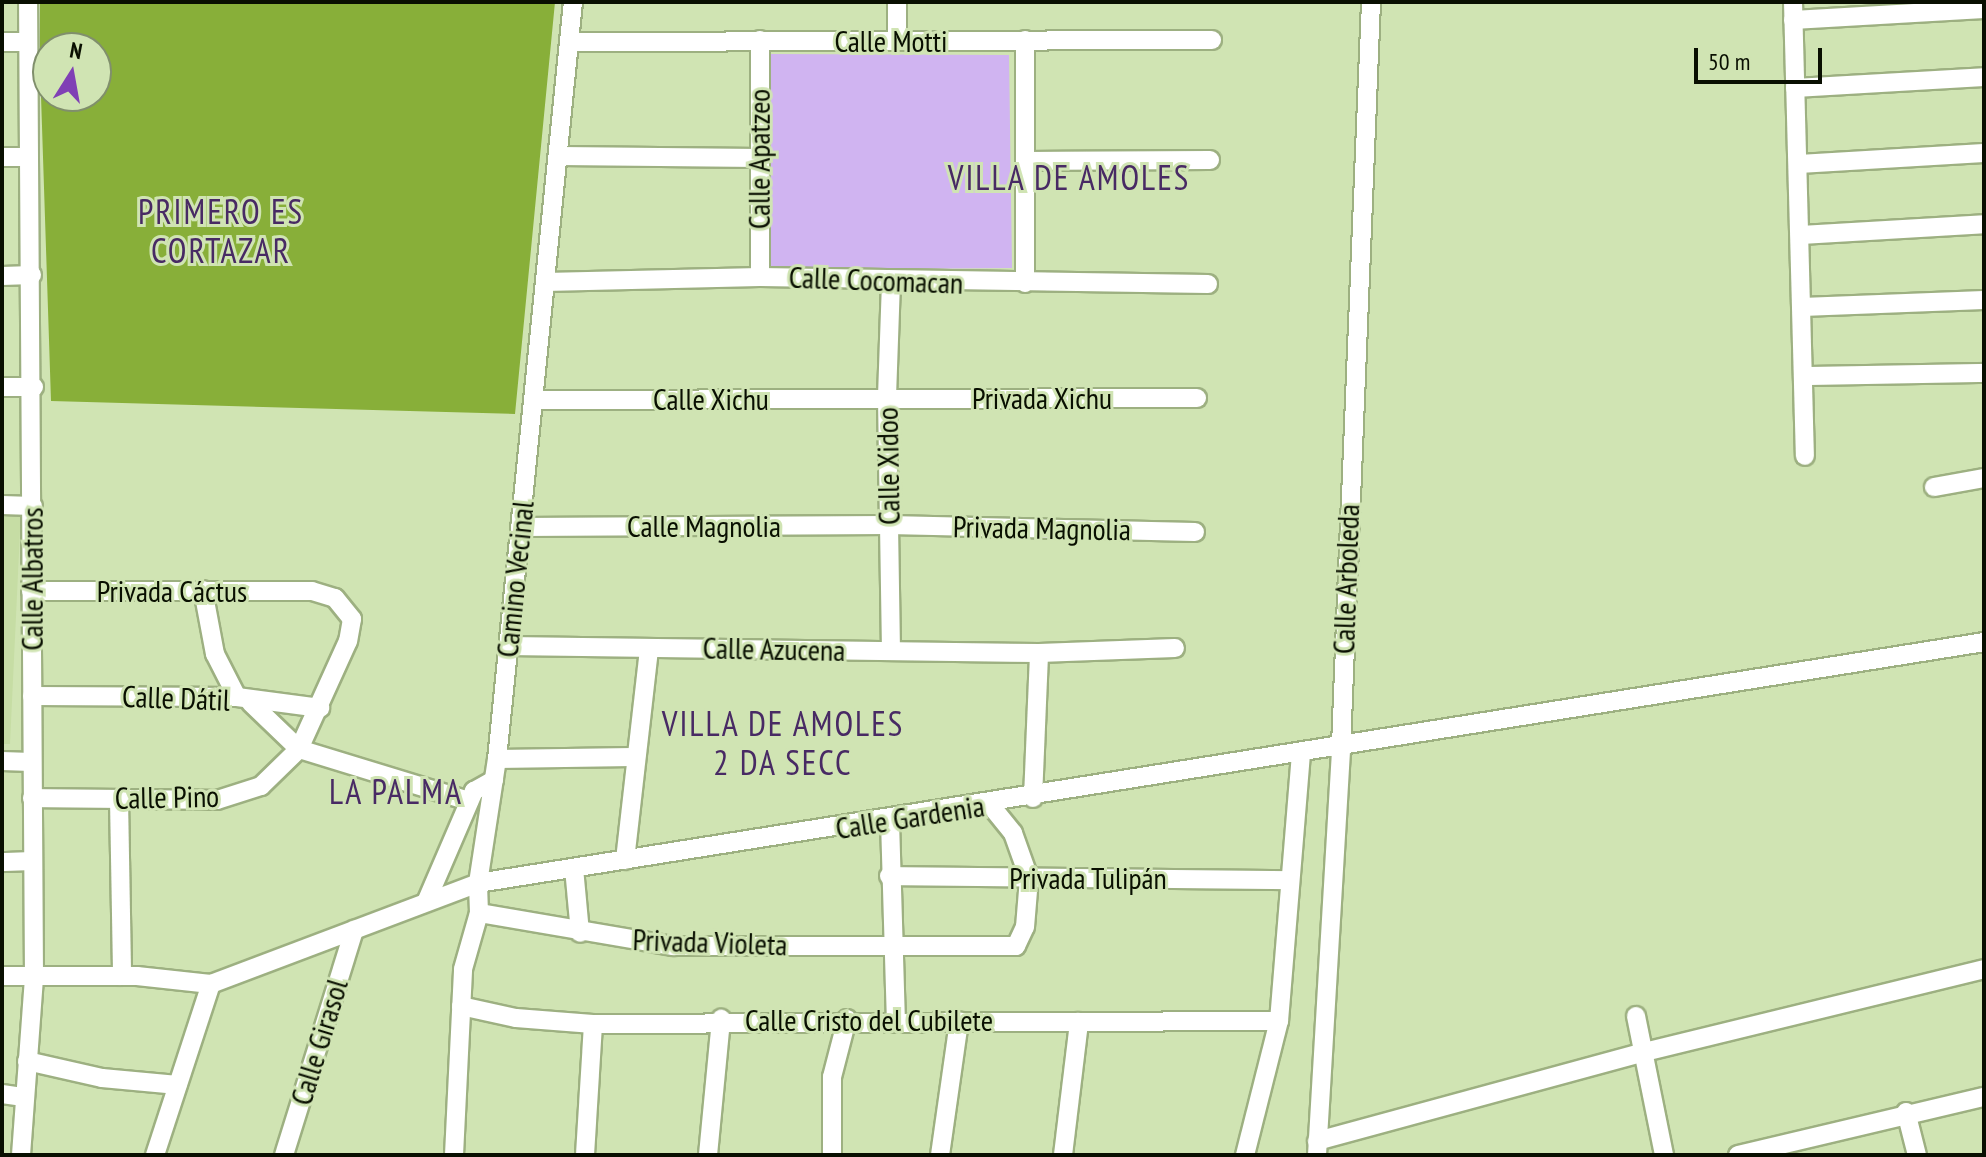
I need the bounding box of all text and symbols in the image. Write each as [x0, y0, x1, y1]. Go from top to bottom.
street label: Calle Motti [834, 23, 948, 59]
north arrow [32, 32, 112, 112]
scale bar [1698, 32, 1826, 82]
text: N [68, 36, 85, 65]
text: 50 m [1708, 46, 1750, 77]
street label: Calle Apatzeo [741, 88, 777, 230]
district label: VILLA DE AMOLES [947, 158, 1191, 198]
district label: PRIMERO ES CORTAZAR [138, 191, 304, 270]
street label: Calle Cocomacan [788, 259, 964, 301]
street label: Privada Xichu [972, 380, 1112, 416]
street label: Calle Xichu [653, 381, 769, 417]
street label: Calle Xidoo [869, 406, 907, 526]
street label: Camino Vecinal [489, 499, 541, 659]
street label: Calle Arboleda [1325, 503, 1367, 655]
street label: Calle Albatros [14, 507, 50, 651]
street label: Calle Magnolia [627, 508, 781, 544]
street label: Privada Magnolia [953, 508, 1131, 548]
street label: Privada Cáctus [97, 573, 247, 609]
street label: Calle Azucena [702, 630, 846, 668]
street label: Calle Dátil [122, 678, 230, 718]
district label: VILLA DE AMOLES 2 DA SECC [661, 703, 905, 782]
district label: LA PALMA [328, 772, 464, 812]
street label: Calle Pino [115, 778, 219, 816]
street label: Calle Gardenia [833, 787, 987, 847]
street label: Privada Tulipán [1009, 860, 1167, 896]
street label: Privada Violeta [632, 921, 788, 963]
street label: Calle Girasol [283, 975, 355, 1109]
street label: Calle Cristo del Cubilete [745, 1002, 993, 1038]

